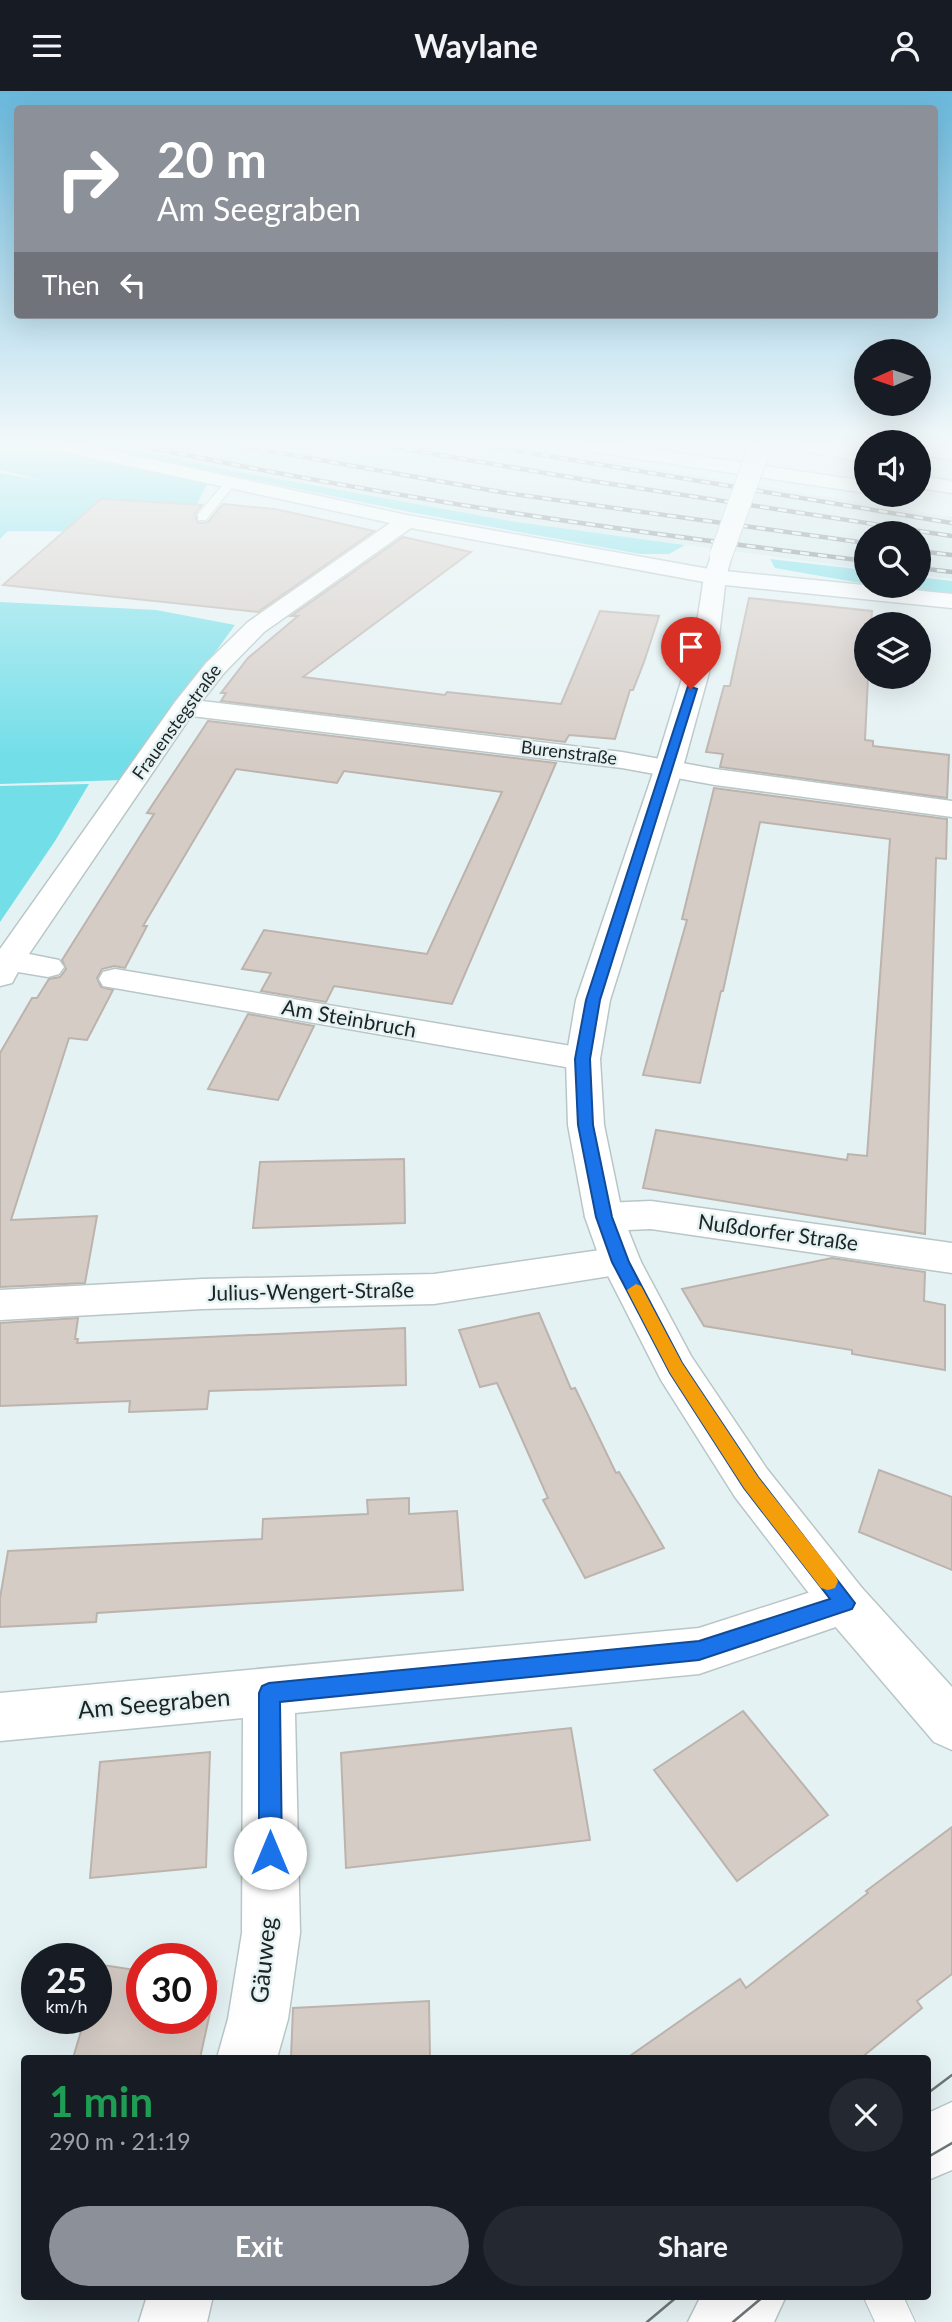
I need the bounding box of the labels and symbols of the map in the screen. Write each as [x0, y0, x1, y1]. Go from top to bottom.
north arrow [854, 339, 931, 417]
pin [661, 617, 721, 689]
street label: Frauenstegstraße [127, 660, 225, 783]
street label: Burenstraße [520, 735, 618, 769]
street label: Am Steinbruch [280, 993, 418, 1042]
street label: Nußdorfer Straße [697, 1208, 860, 1255]
street label: Julius-Wengert-Straße [208, 1276, 414, 1305]
street label: Am Seegraben [76, 1681, 231, 1724]
position arrow [233, 1816, 307, 1890]
street label: Gäuweg [244, 1915, 281, 2004]
speed limit sign: 30 [126, 1943, 217, 2034]

